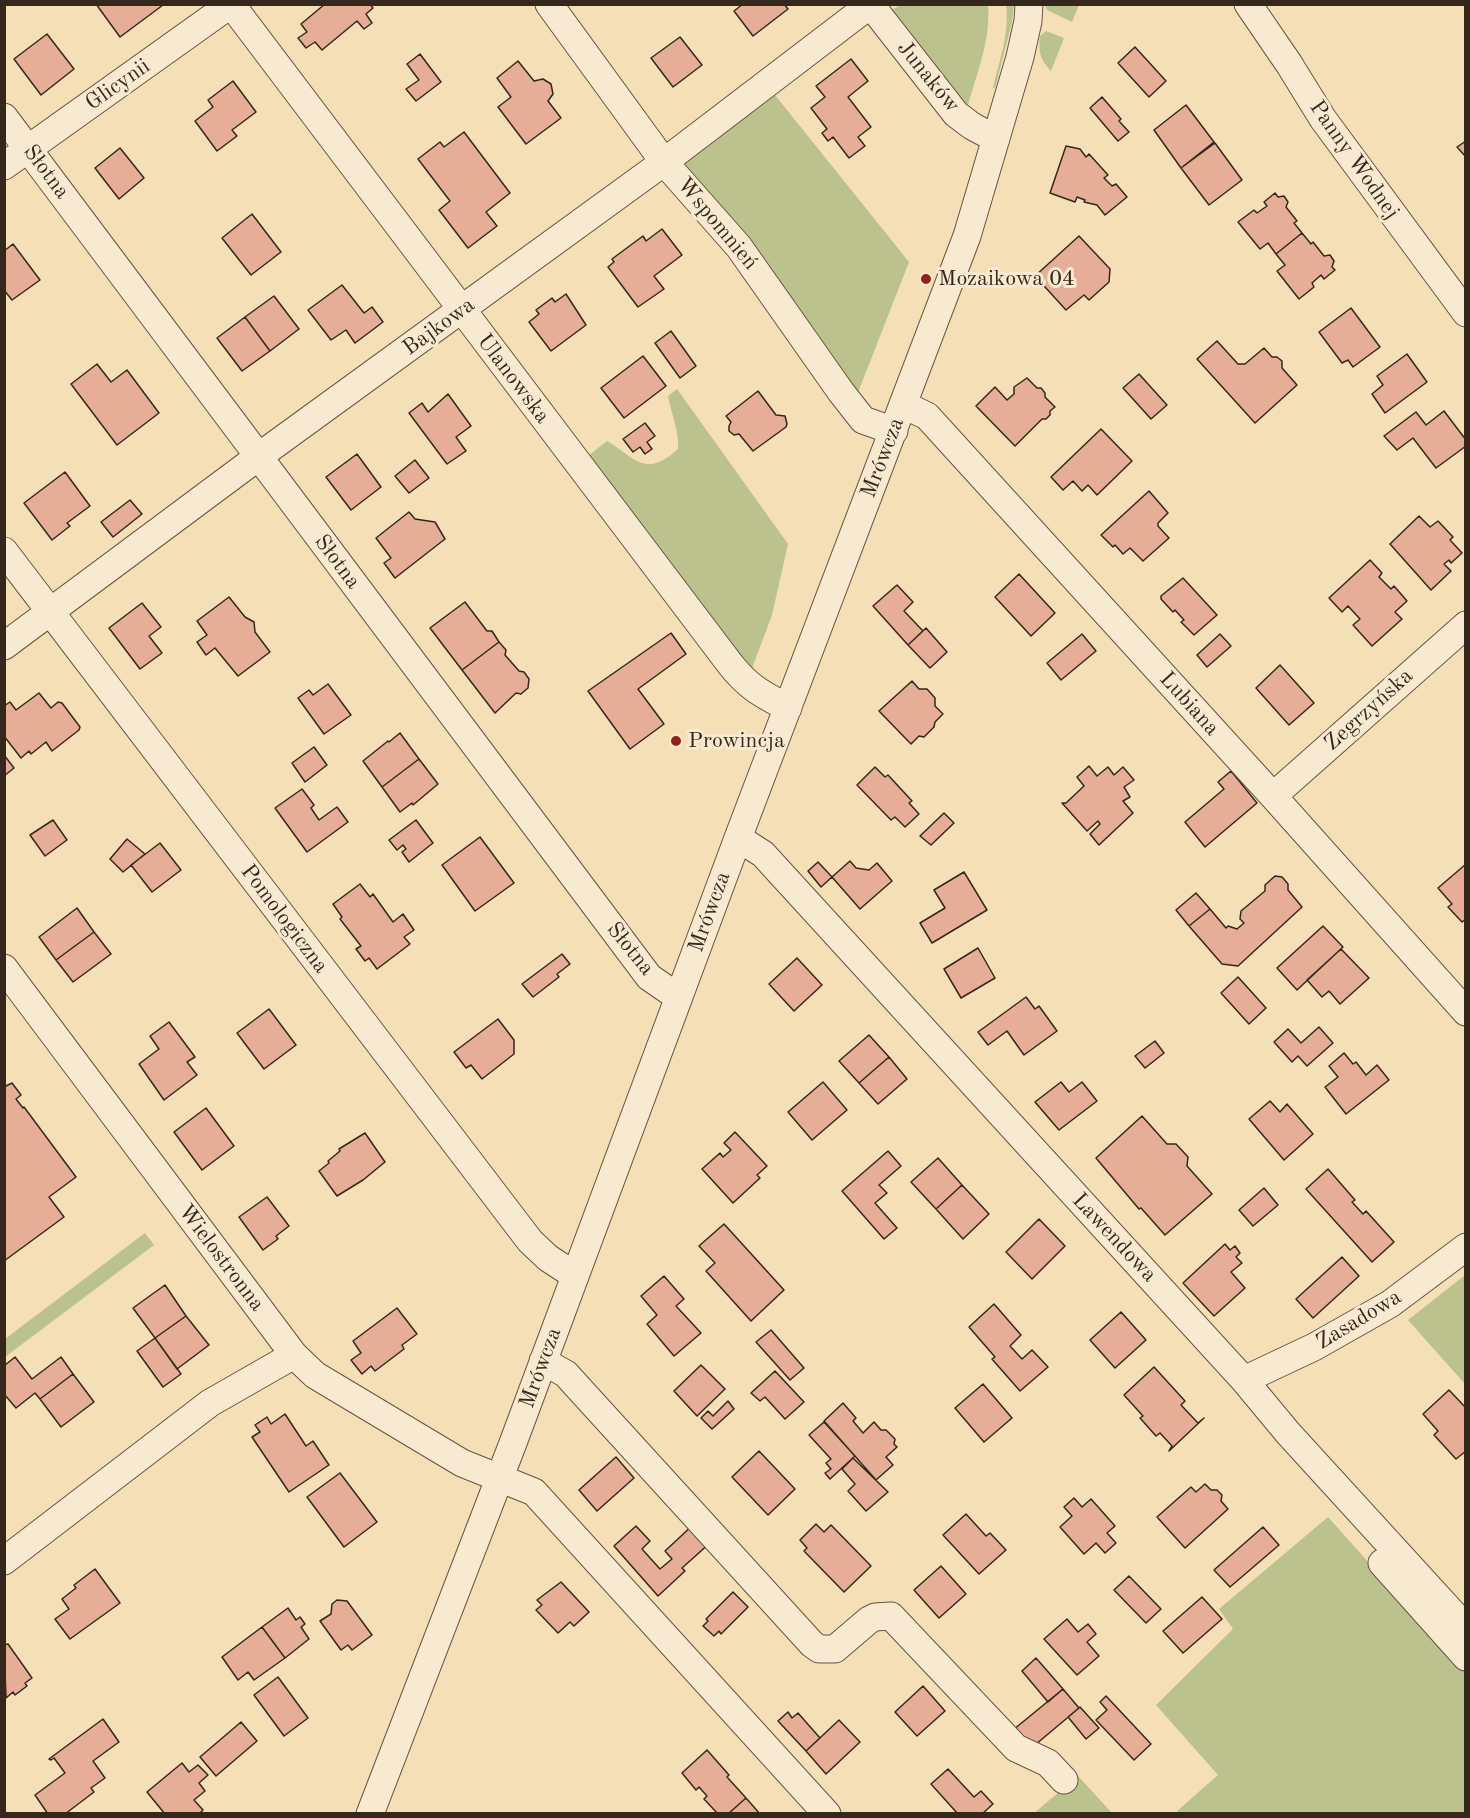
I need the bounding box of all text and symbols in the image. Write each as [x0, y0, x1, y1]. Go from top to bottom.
street label: Junaków [891, 35, 965, 119]
street label: Glicynii [81, 53, 155, 117]
street label: Panny Wodnej [1303, 95, 1405, 225]
street label: Słotna [17, 140, 75, 204]
street label: Wspomnień [671, 172, 763, 276]
place label: Mozaikowa 04 [938, 266, 1075, 292]
marker: Mozaikowa 04 [919, 272, 933, 286]
street label: Bajkowa [398, 292, 480, 362]
street label: Ulanowska [471, 329, 555, 429]
street label: Mrówcza [856, 414, 910, 502]
street label: Słotna [308, 530, 366, 594]
street label: Zegrzyńska [1319, 663, 1419, 757]
street label: Lubiana [1153, 666, 1225, 742]
place label: Prowincja [688, 728, 785, 754]
marker: Prowincja [669, 734, 683, 748]
street label: Pomologiczna [234, 859, 334, 979]
street label: Mrówcza [683, 868, 737, 956]
street label: Słotna [601, 917, 659, 981]
street label: Lawendowa [1066, 1188, 1162, 1288]
street label: Wielostronna [172, 1199, 270, 1317]
street label: Zasadowa [1312, 1284, 1406, 1356]
street label: Mrówcza [514, 1324, 568, 1412]

